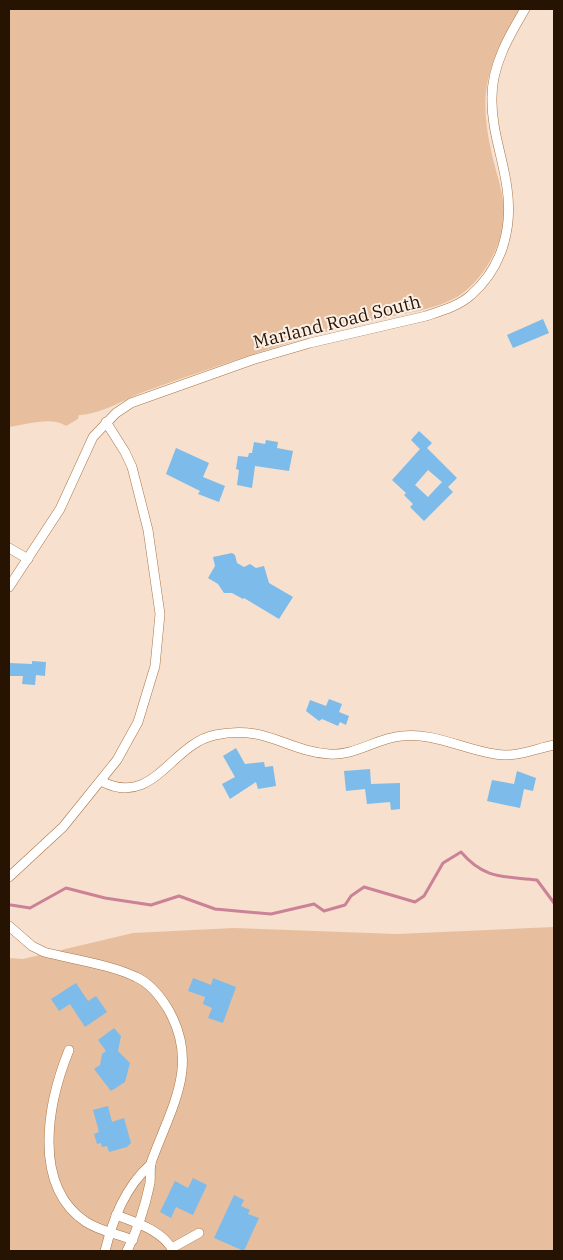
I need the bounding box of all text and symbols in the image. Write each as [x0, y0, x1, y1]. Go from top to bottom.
street label: Marland Road South [251, 290, 423, 353]

